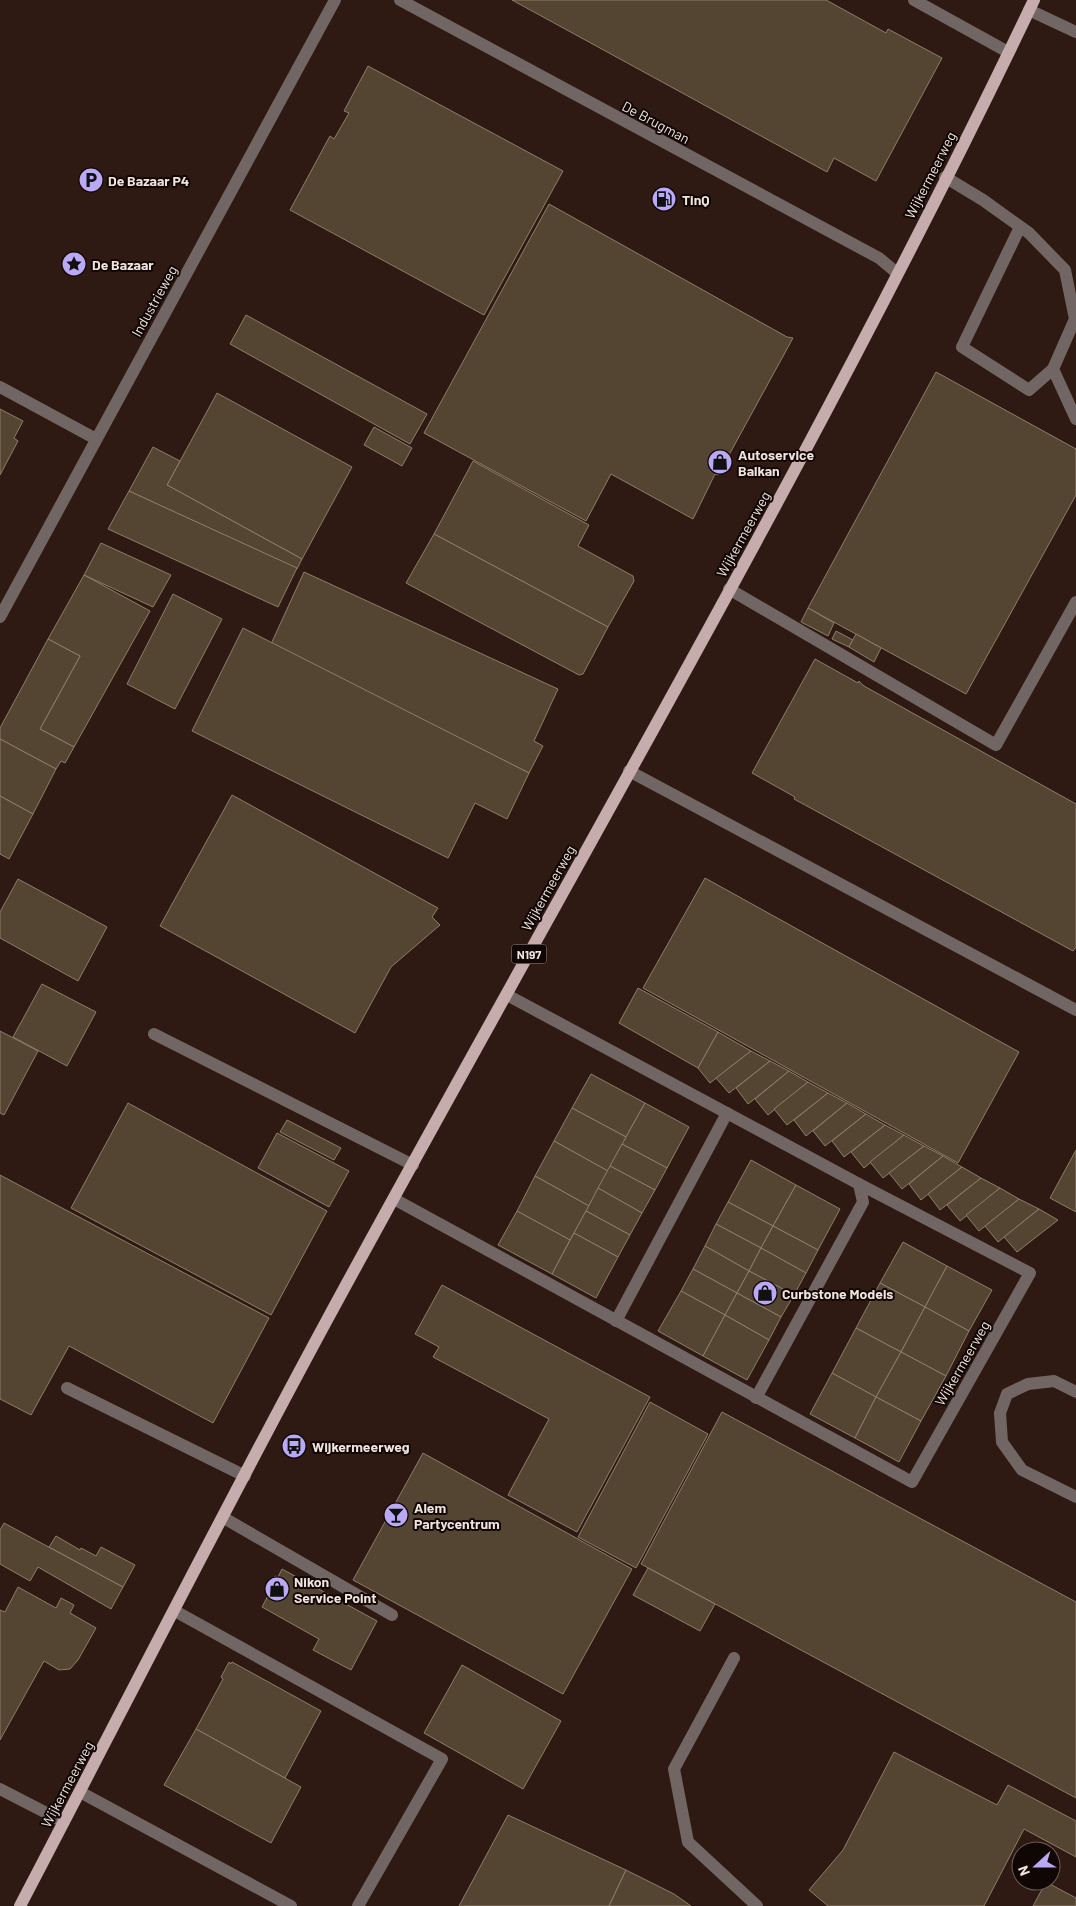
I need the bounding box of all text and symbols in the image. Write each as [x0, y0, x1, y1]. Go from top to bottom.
street label: De Brugman [619, 97, 693, 147]
street label: Wijkermeerweg [901, 129, 959, 221]
parking icon: De Bazaar P4 [78, 167, 104, 193]
place label: De Bazaar P4 [108, 172, 189, 189]
fuel station icon: TinQ [651, 186, 677, 212]
place label: TinQ [682, 191, 710, 208]
place icon: De Bazaar [61, 251, 87, 277]
place label: De Bazaar [92, 256, 154, 273]
street label: Industrieweg [127, 262, 181, 340]
place label: Autoservice Balkan [738, 446, 815, 479]
shop icon: Autoservice Balkan [707, 449, 733, 475]
street label: Wijkermeerweg [712, 488, 774, 580]
street label: Wijkermeerweg [517, 842, 579, 934]
road number: N197 [512, 944, 546, 964]
shop icon: Curbstone Models [752, 1280, 778, 1306]
place label: Curbstone Models [782, 1285, 893, 1302]
street label: Wijkermeerweg [931, 1317, 993, 1409]
bus stop icon: Wijkermeerweg [281, 1433, 307, 1459]
place label: Wijkermeerweg [312, 1438, 410, 1455]
place label: Alem Partycentrum [414, 1499, 500, 1532]
bar icon: Alem Partycentrum [383, 1502, 409, 1528]
place label: Nikon Service Point [294, 1573, 377, 1606]
shop icon: Nikon Service Point [264, 1576, 290, 1602]
street label: Wijkermeerweg [37, 1738, 97, 1830]
north arrow [1011, 1841, 1061, 1891]
text: N [1014, 1863, 1033, 1878]

